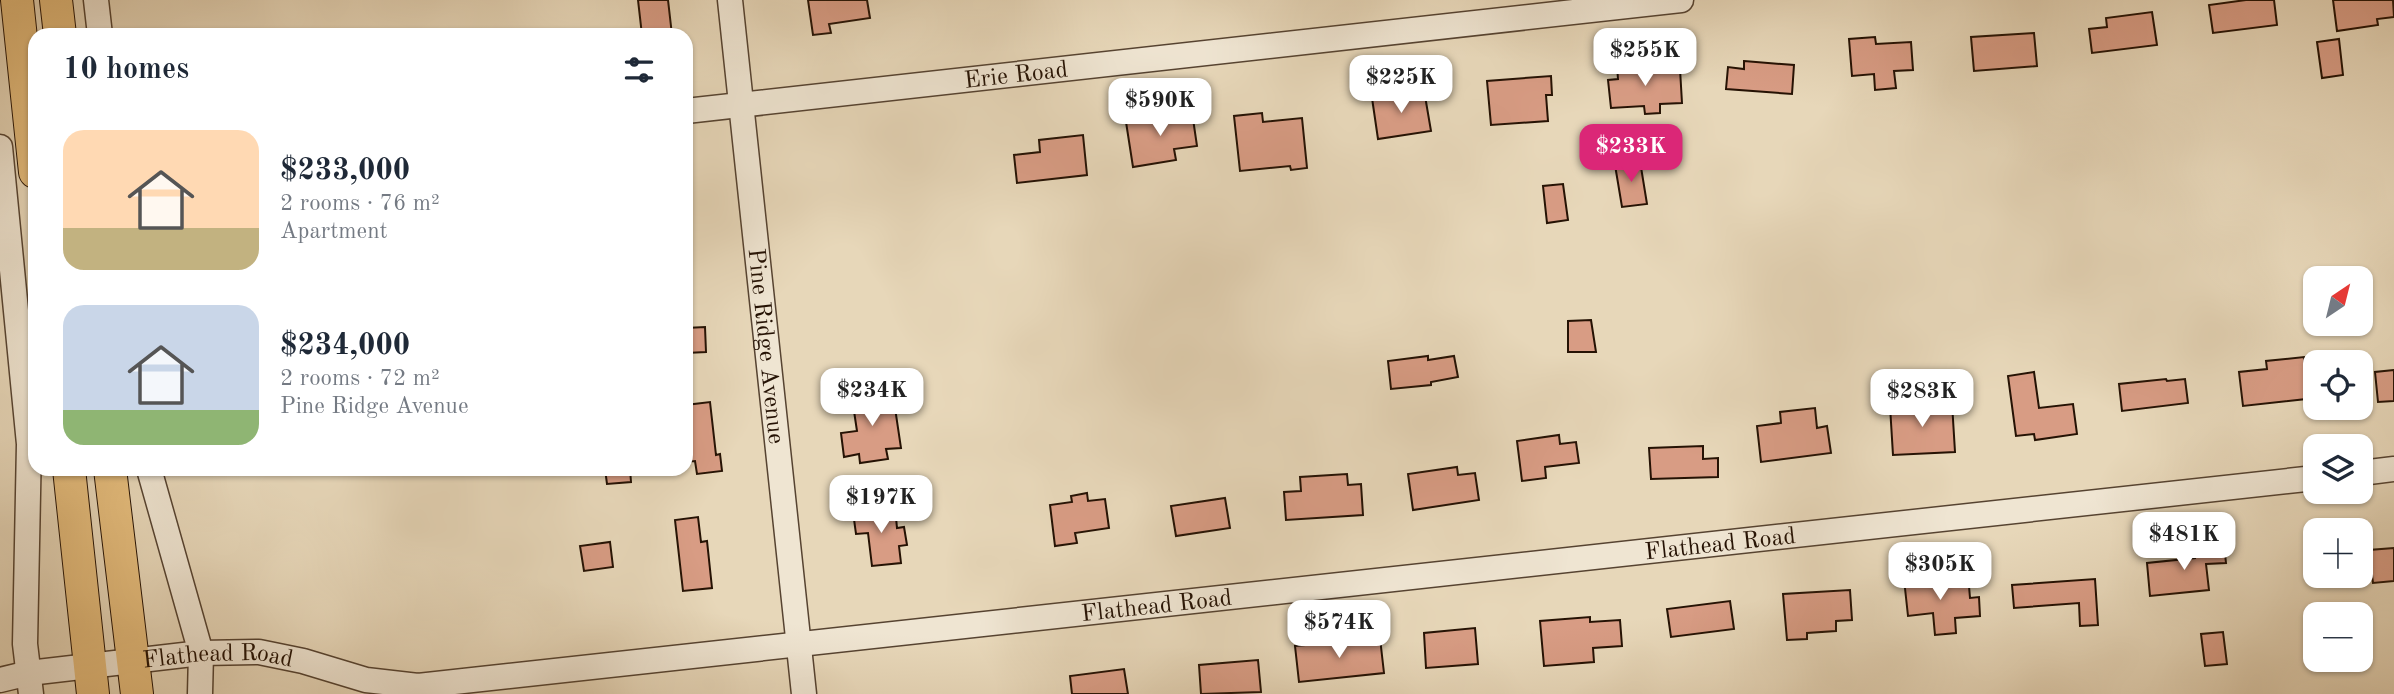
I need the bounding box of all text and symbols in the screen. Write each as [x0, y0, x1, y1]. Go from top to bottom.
pin: $255K [1596, 28, 1694, 88]
text: $255K [1609, 39, 1681, 62]
icon: filters [620, 51, 658, 89]
text: 10 homes [63, 55, 189, 85]
pin: $225K [1352, 55, 1450, 115]
street label: Erie Road [963, 58, 1069, 94]
text: $225K [1365, 66, 1437, 89]
pin: $590K [1111, 78, 1209, 138]
text: $590K [1124, 89, 1196, 112]
pin: $233K [1582, 124, 1680, 184]
text: $233K [1595, 135, 1667, 158]
text: $233,000 [280, 156, 410, 186]
icon: home [119, 158, 203, 242]
text: 2 rooms · 76 m² [280, 192, 440, 215]
text: Apartment [280, 220, 388, 243]
street label: Pine Ridge Avenue [743, 247, 787, 445]
north arrow [2303, 266, 2373, 336]
map controls [2303, 266, 2373, 672]
text: $234,000 [280, 331, 410, 361]
icon: home [119, 333, 203, 417]
button: locate [2303, 350, 2373, 420]
text: 2 rooms · 72 m² [280, 367, 440, 390]
pin: $234K [823, 368, 921, 428]
pin: $283K [1873, 370, 1971, 429]
text: $234K [836, 379, 908, 402]
text: $283K [1886, 380, 1958, 403]
text: Pine Ridge Avenue [280, 395, 468, 418]
button: layers [2303, 434, 2373, 504]
pin: $197K [832, 476, 930, 535]
text: $197K [845, 486, 917, 509]
pin: $481K [2135, 512, 2233, 572]
button: + [2303, 518, 2373, 588]
text: $481K [2148, 523, 2220, 546]
street label: Flathead Road [1644, 525, 1797, 565]
pin: $305K [1891, 542, 1989, 602]
text: $305K [1904, 553, 1976, 576]
street label: Flathead Road [1080, 587, 1233, 627]
pin: $574K [1290, 600, 1388, 660]
button: − [2303, 602, 2373, 672]
text: $574K [1303, 611, 1375, 634]
street label: Flathead Road [141, 642, 295, 674]

